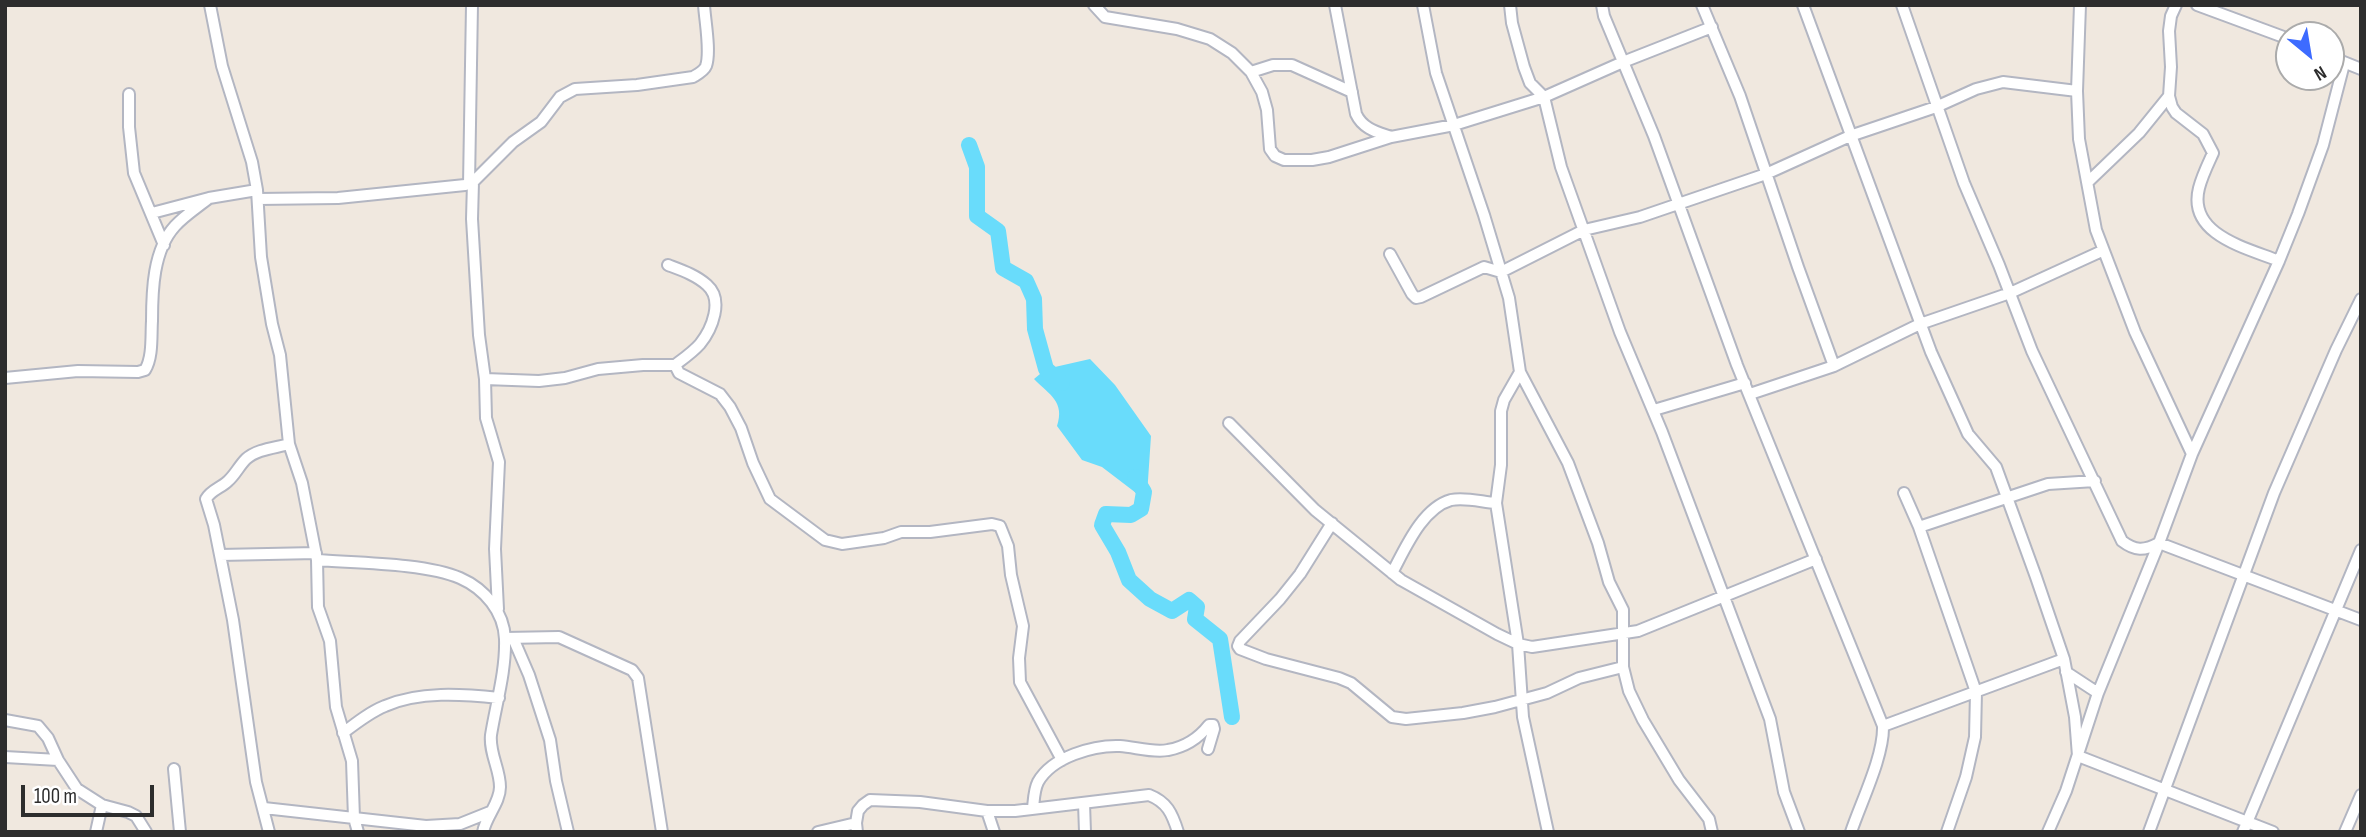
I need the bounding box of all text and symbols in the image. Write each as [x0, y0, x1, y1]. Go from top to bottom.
north arrow [2275, 21, 2345, 91]
text: N [2310, 60, 2330, 85]
scale bar [24, 770, 158, 814]
text: 100 m [34, 784, 77, 809]

